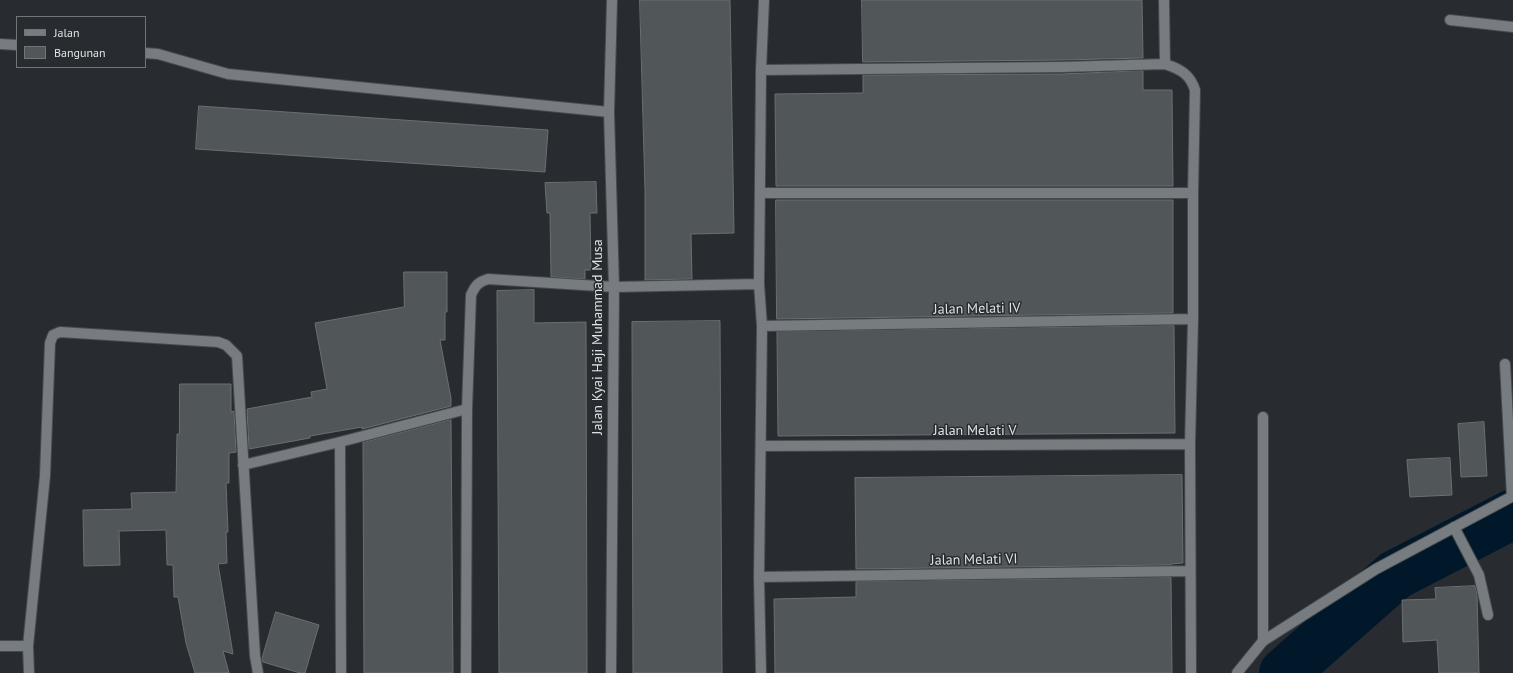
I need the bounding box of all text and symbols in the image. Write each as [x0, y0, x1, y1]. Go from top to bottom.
legend [16, 16, 146, 68]
text: Jalan [54, 25, 79, 40]
text: Bangunan [54, 45, 106, 60]
street label: Jalan Kyai Haji Muhammad Musa [590, 239, 606, 435]
street label: Jalan Melati IV [933, 300, 1021, 318]
street label: Jalan Melati V [934, 423, 1016, 439]
street label: Jalan Melati VI [930, 551, 1018, 569]

